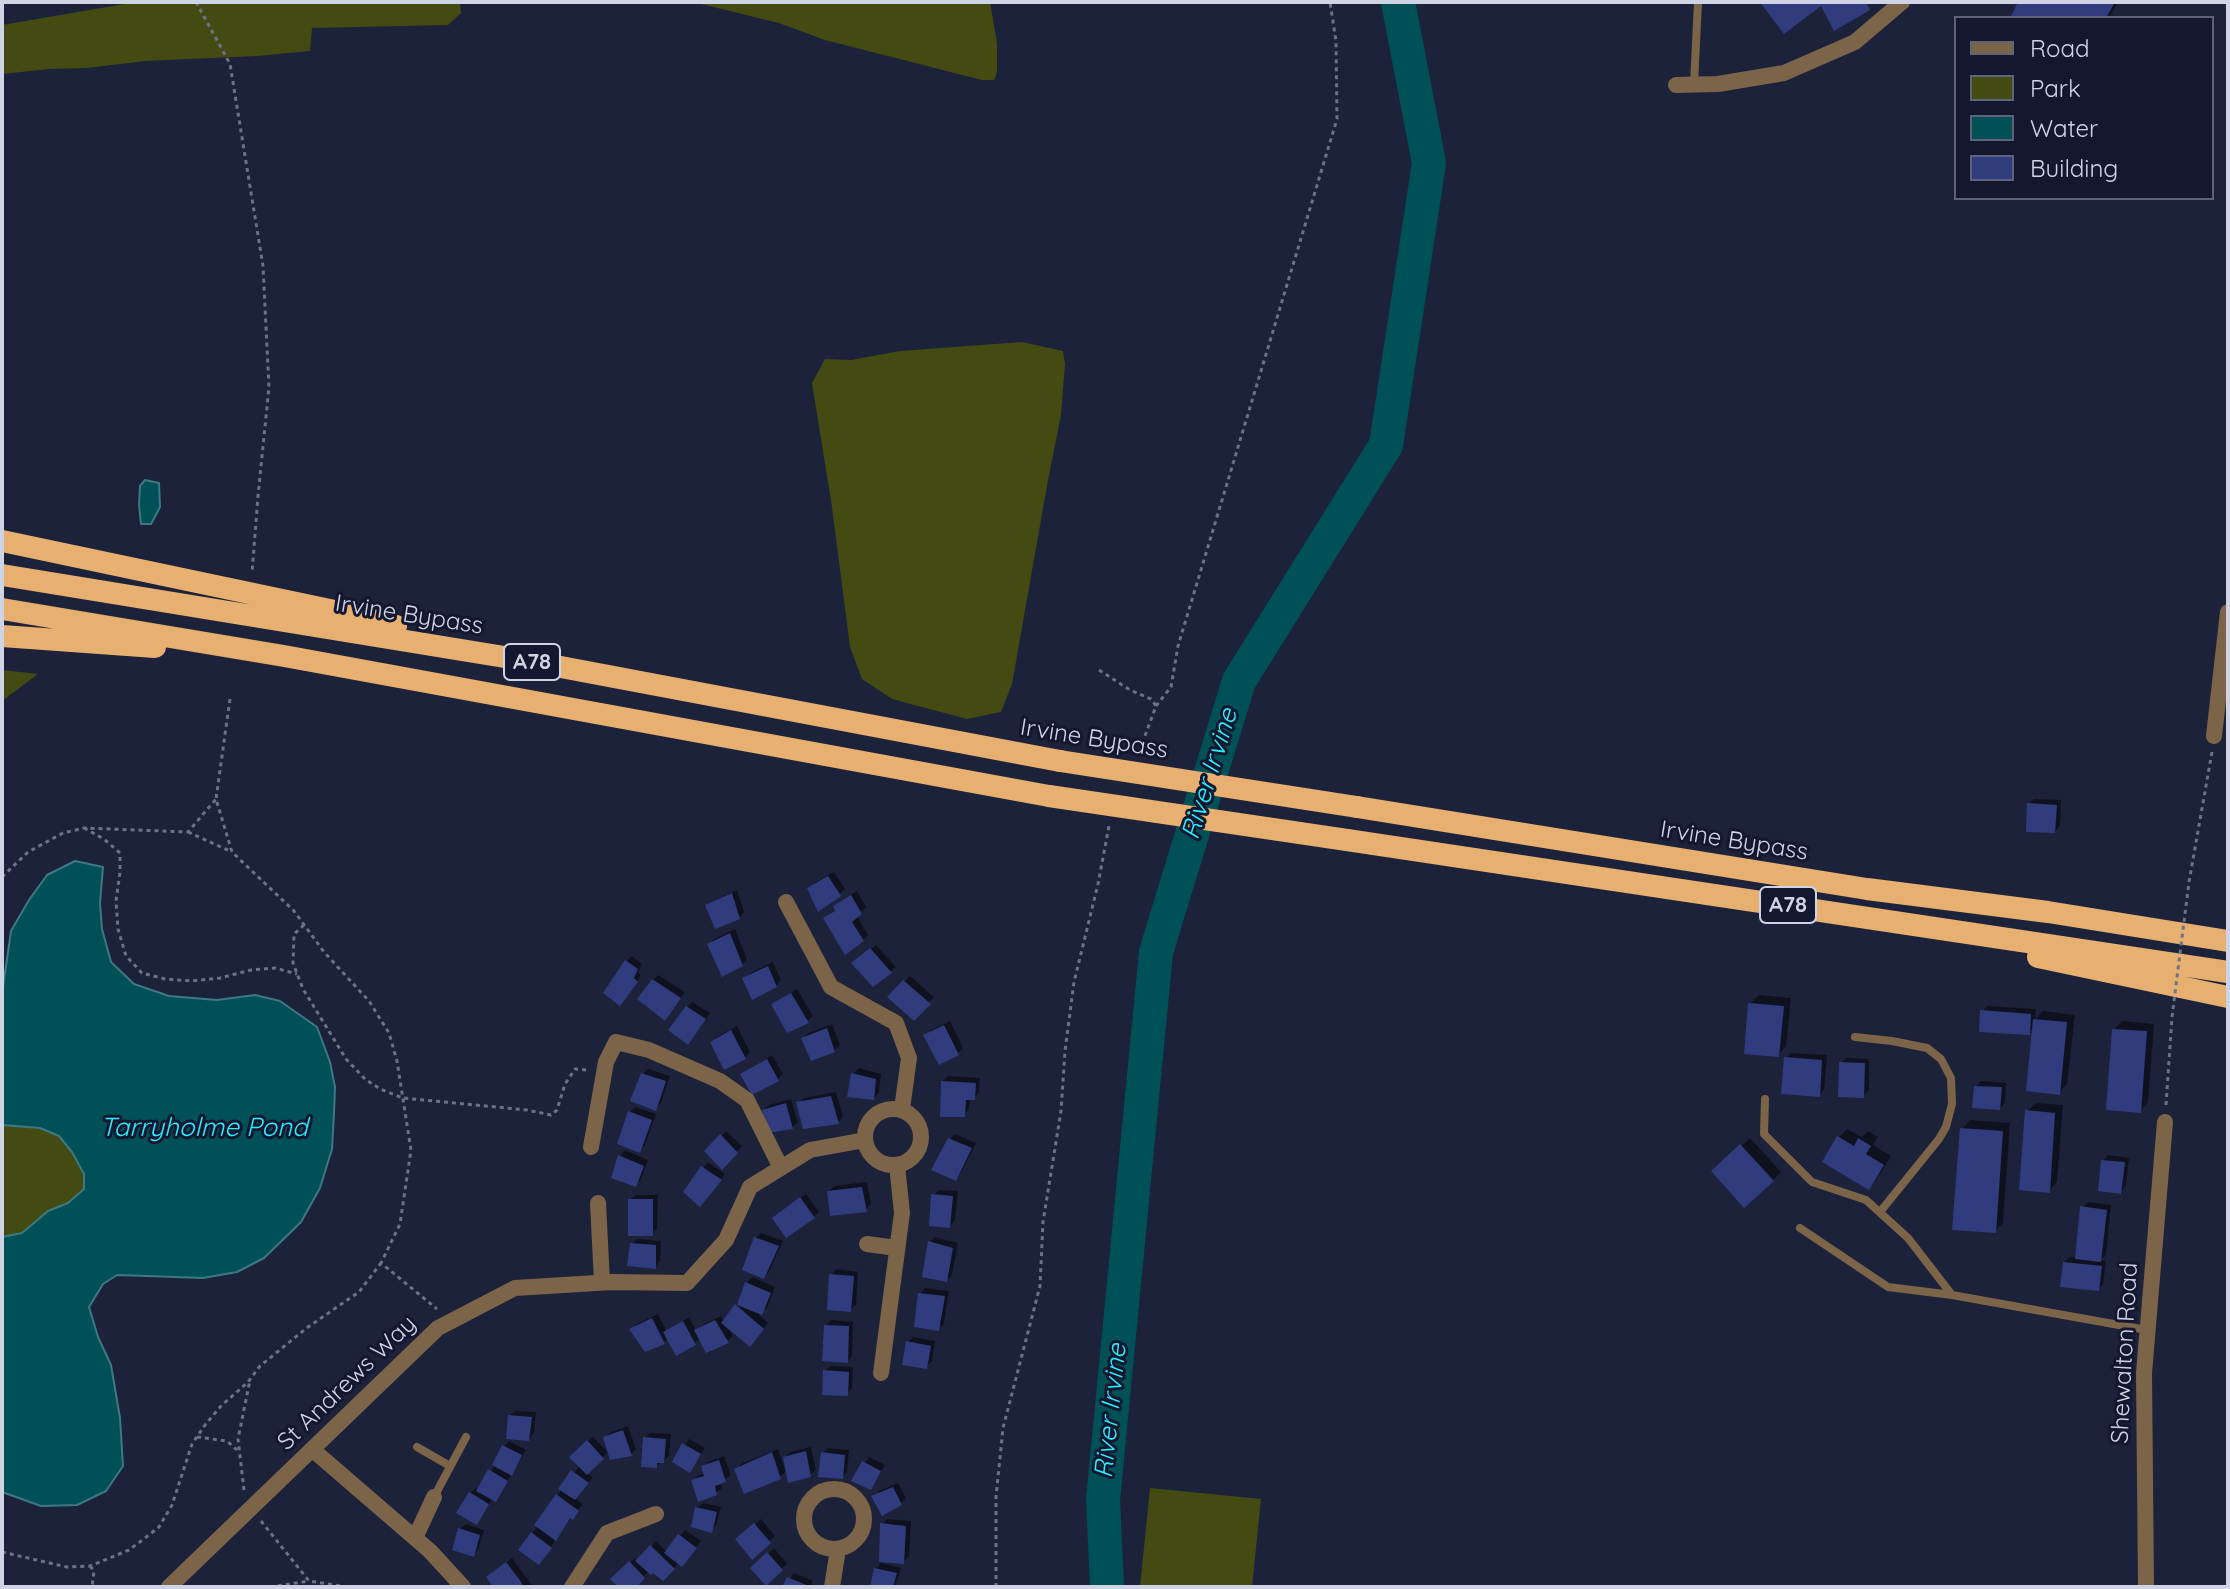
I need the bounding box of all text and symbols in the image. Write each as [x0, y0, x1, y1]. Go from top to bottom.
legend [1954, 16, 2214, 200]
text: Road [2030, 33, 2090, 63]
text: Park [2030, 73, 2081, 103]
text: Water [2030, 113, 2098, 143]
text: Building [2030, 153, 2118, 183]
street label: Irvine Bypass [333, 589, 485, 641]
road number: A78 [504, 644, 560, 680]
water label: River Irvine [1175, 705, 1245, 843]
street label: Irvine Bypass [1018, 713, 1170, 765]
street label: Irvine Bypass [1658, 815, 1810, 867]
road number: A78 [1760, 887, 1816, 923]
water label: Tarryholme Pond [100, 1112, 308, 1144]
street label: Shewalton Road [2106, 1262, 2144, 1444]
street label: St Andrews Way [272, 1310, 422, 1456]
water label: River Irvine [1088, 1342, 1134, 1480]

